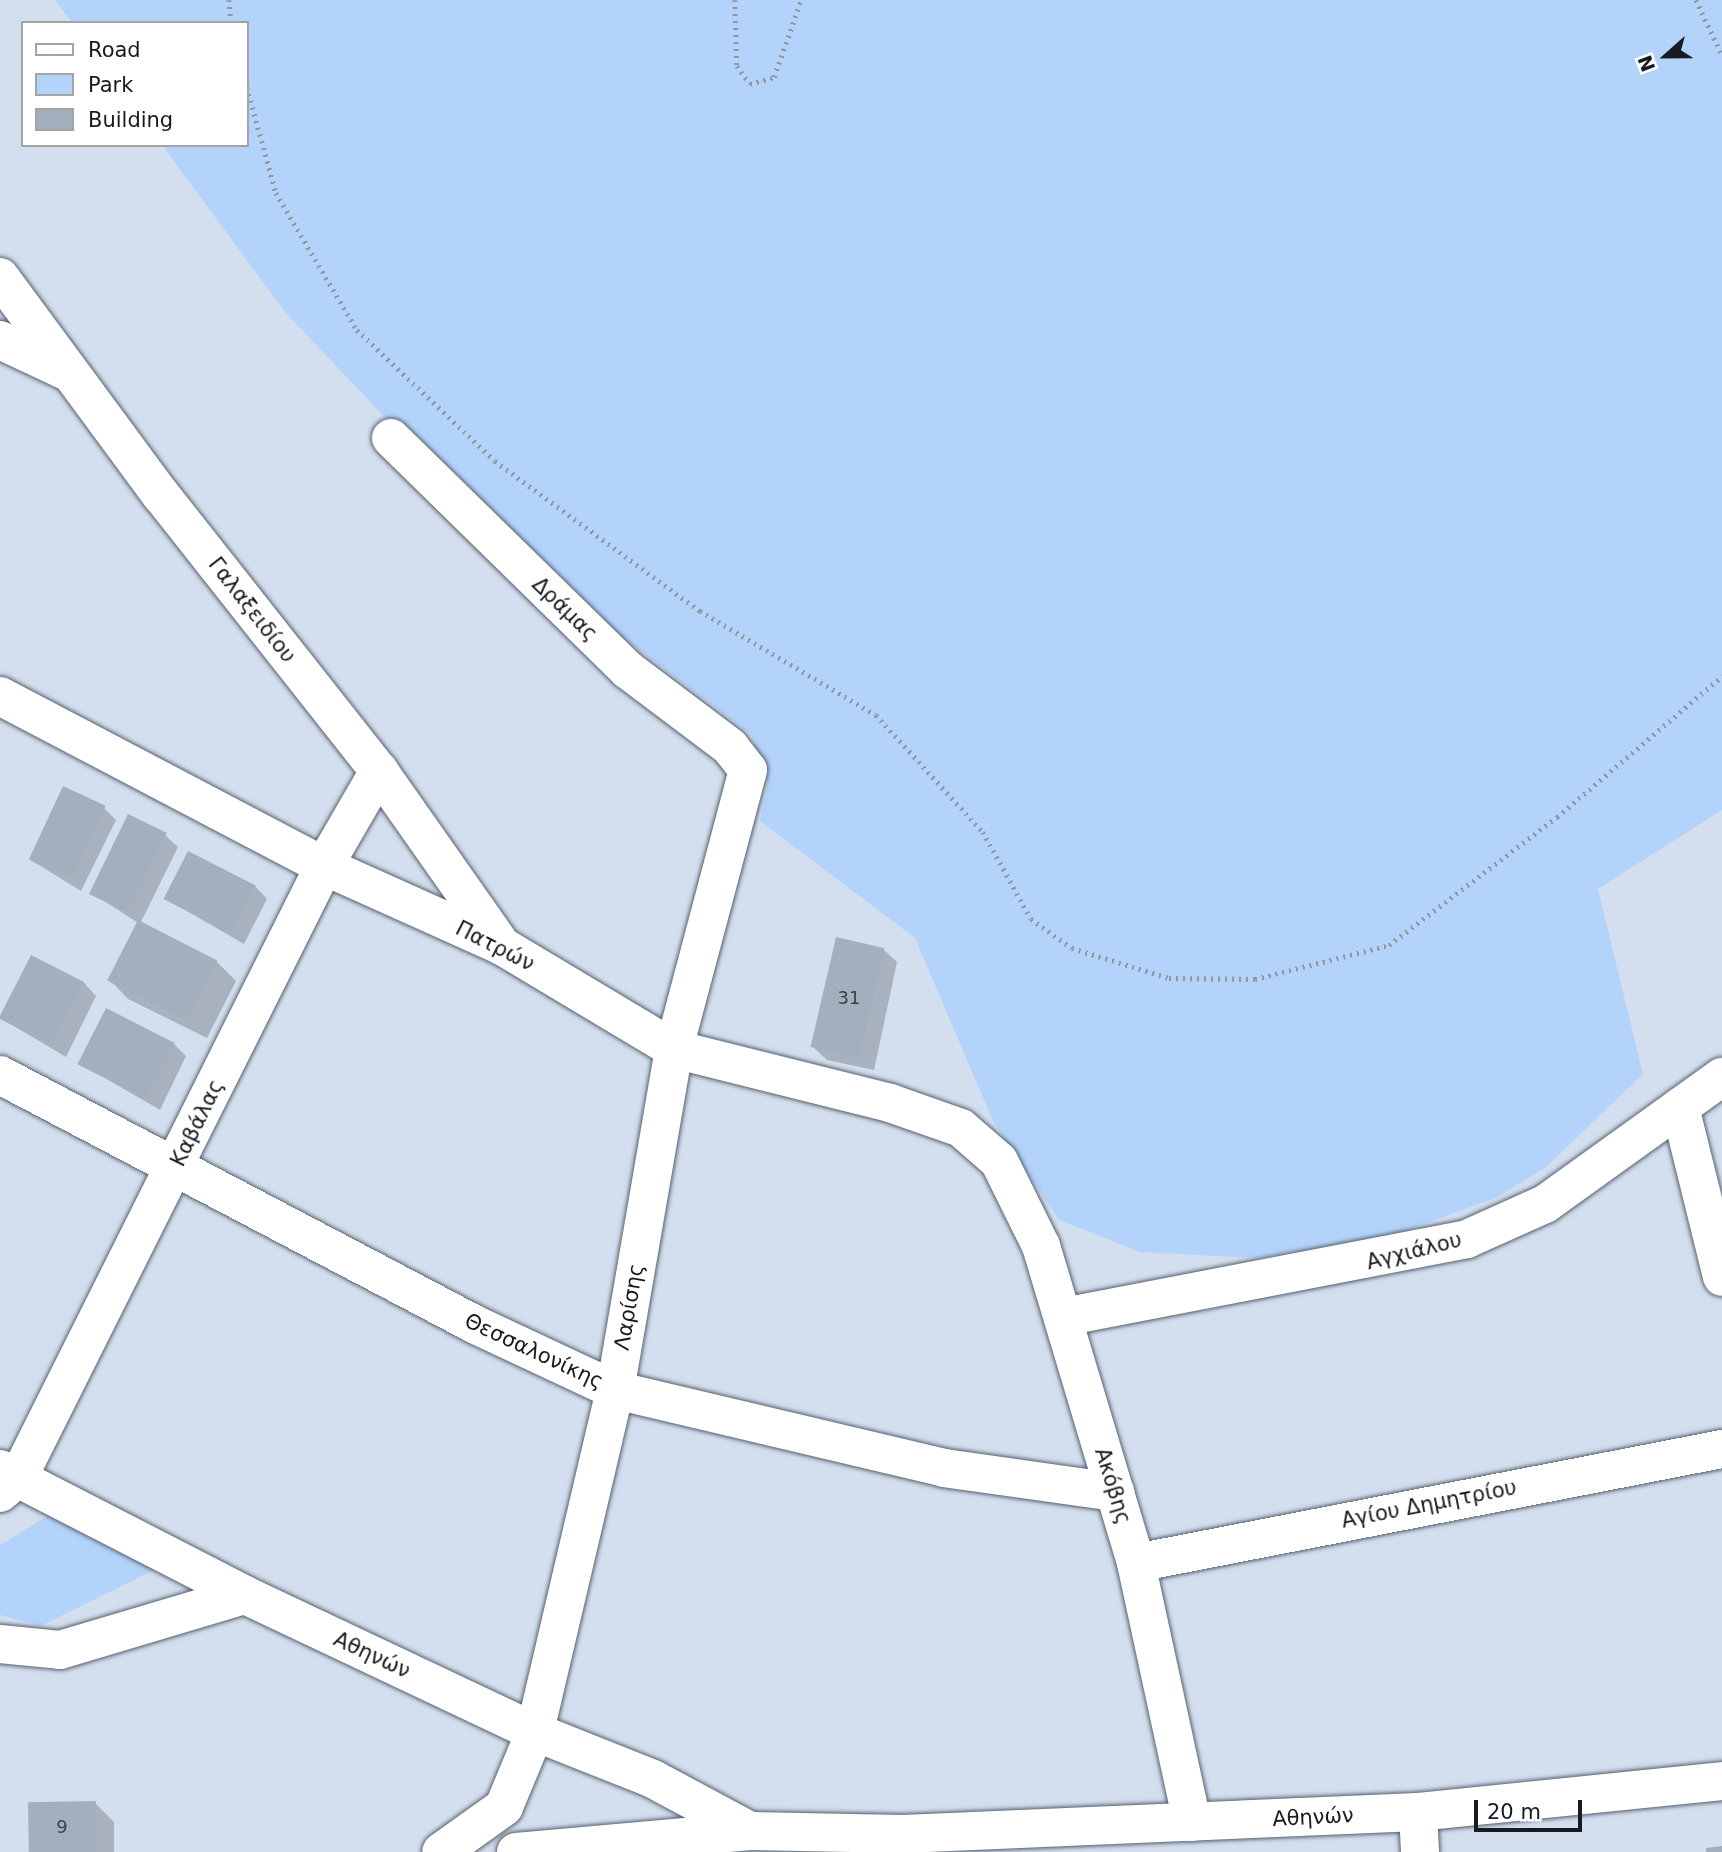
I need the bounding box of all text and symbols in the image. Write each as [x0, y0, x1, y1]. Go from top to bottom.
legend [21, 21, 248, 147]
north arrow [1631, 21, 1701, 91]
text: Road [88, 38, 141, 62]
text: N [1633, 52, 1660, 75]
text: Park [88, 73, 133, 97]
text: Building [88, 108, 173, 132]
street label: Γαλαξειδίου [203, 552, 301, 668]
street label: Δράμας [527, 572, 603, 646]
street label: Πατρών [451, 915, 539, 977]
house number: 31 [838, 987, 860, 1009]
street label: Καβάλας [165, 1075, 229, 1171]
street label: Αγχιάλου [1364, 1227, 1464, 1275]
street label: Λαρίσης [609, 1262, 649, 1352]
street label: Θεσσαλονίκης [460, 1308, 608, 1394]
street label: Ακόβης [1089, 1445, 1137, 1527]
street label: Αγίου Δημητρίου [1339, 1475, 1519, 1533]
street label: Αθηνών [330, 1626, 414, 1684]
scale bar [1477, 1786, 1586, 1830]
text: 20 m [1487, 1800, 1541, 1824]
street label: Αθηνών [1272, 1802, 1354, 1832]
house number: 9 [56, 1816, 68, 1838]

